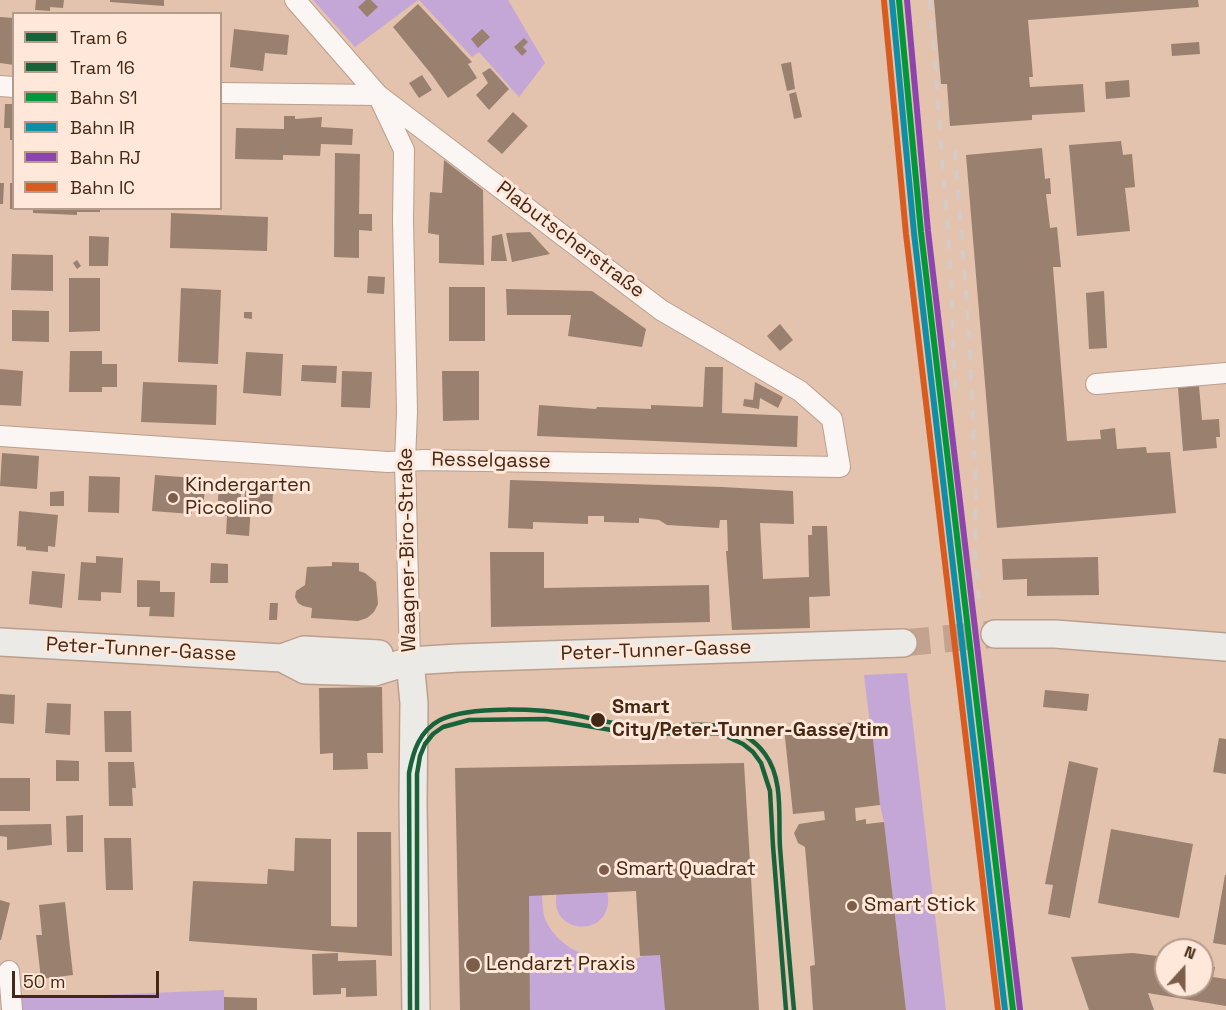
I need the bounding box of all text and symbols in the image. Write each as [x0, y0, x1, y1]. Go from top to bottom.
legend [12, 12, 222, 210]
text: Tram 6 [70, 26, 127, 49]
text: Tram 16 [70, 56, 135, 79]
text: Bahn S1 [70, 86, 138, 109]
text: Bahn IR [70, 116, 135, 139]
text: Bahn RJ [70, 146, 141, 169]
text: Bahn IC [70, 176, 135, 199]
street label: Plabutscherstraße [491, 176, 649, 304]
street label: Waagner-Biro-Straße [394, 448, 422, 652]
street label: Resselgasse [431, 448, 551, 474]
place label: Kindergarten Piccolino [185, 474, 311, 521]
marker: Kindergarten Piccolino [166, 491, 180, 505]
street label: Peter-Tunner-Gasse [45, 633, 237, 667]
street label: Peter-Tunner-Gasse [560, 636, 752, 666]
place label: Smart City/Peter-Tunner-Gasse/tim [612, 696, 889, 743]
marker: Smart City/Peter-Tunner-Gasse/tim [589, 711, 607, 729]
place label: Smart Quadrat [616, 858, 756, 882]
marker: Smart Quadrat [597, 863, 611, 877]
place label: Smart Stick [864, 894, 976, 918]
marker: Smart Stick [845, 899, 859, 913]
north arrow [1154, 938, 1214, 998]
text: N [1181, 941, 1199, 964]
place label: Lendarzt Praxis [486, 953, 636, 977]
marker: Lendarzt Praxis [464, 956, 482, 974]
scale bar [15, 959, 162, 997]
text: 50 m [23, 970, 65, 993]

